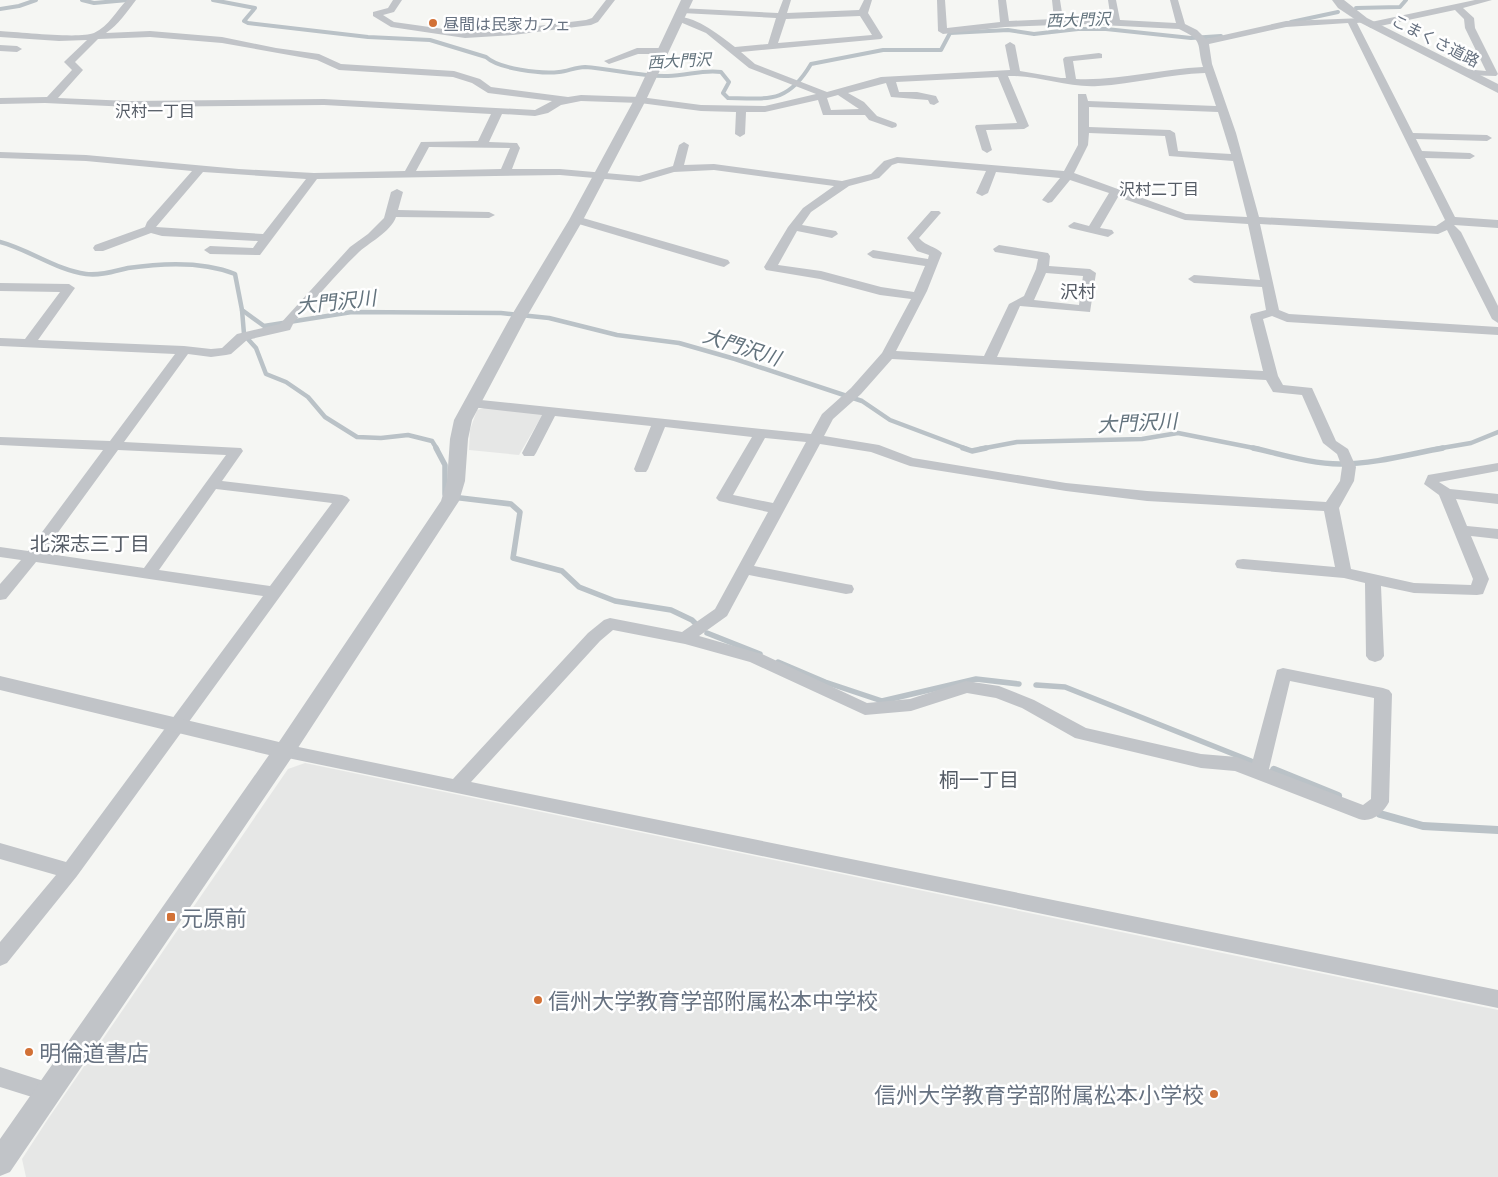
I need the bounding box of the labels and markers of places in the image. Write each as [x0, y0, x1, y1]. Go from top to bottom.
place label: 昼間は民家カフェ [443, 14, 571, 33]
marker: 昼間は民家カフェ [427, 17, 439, 29]
place label: 元原前 [181, 904, 247, 930]
marker: 元原前 [165, 911, 177, 923]
place label: 信州大学教育学部附属松本中学校 [548, 987, 878, 1013]
marker: 信州大学教育学部附属松本中学校 [532, 994, 544, 1006]
place label: 明倫道書店 [39, 1039, 149, 1065]
marker: 明倫道書店 [23, 1046, 35, 1058]
place label: 信州大学教育学部附属松本小学校 [874, 1081, 1204, 1107]
marker: 信州大学教育学部附属松本小学校 [1208, 1088, 1220, 1100]

